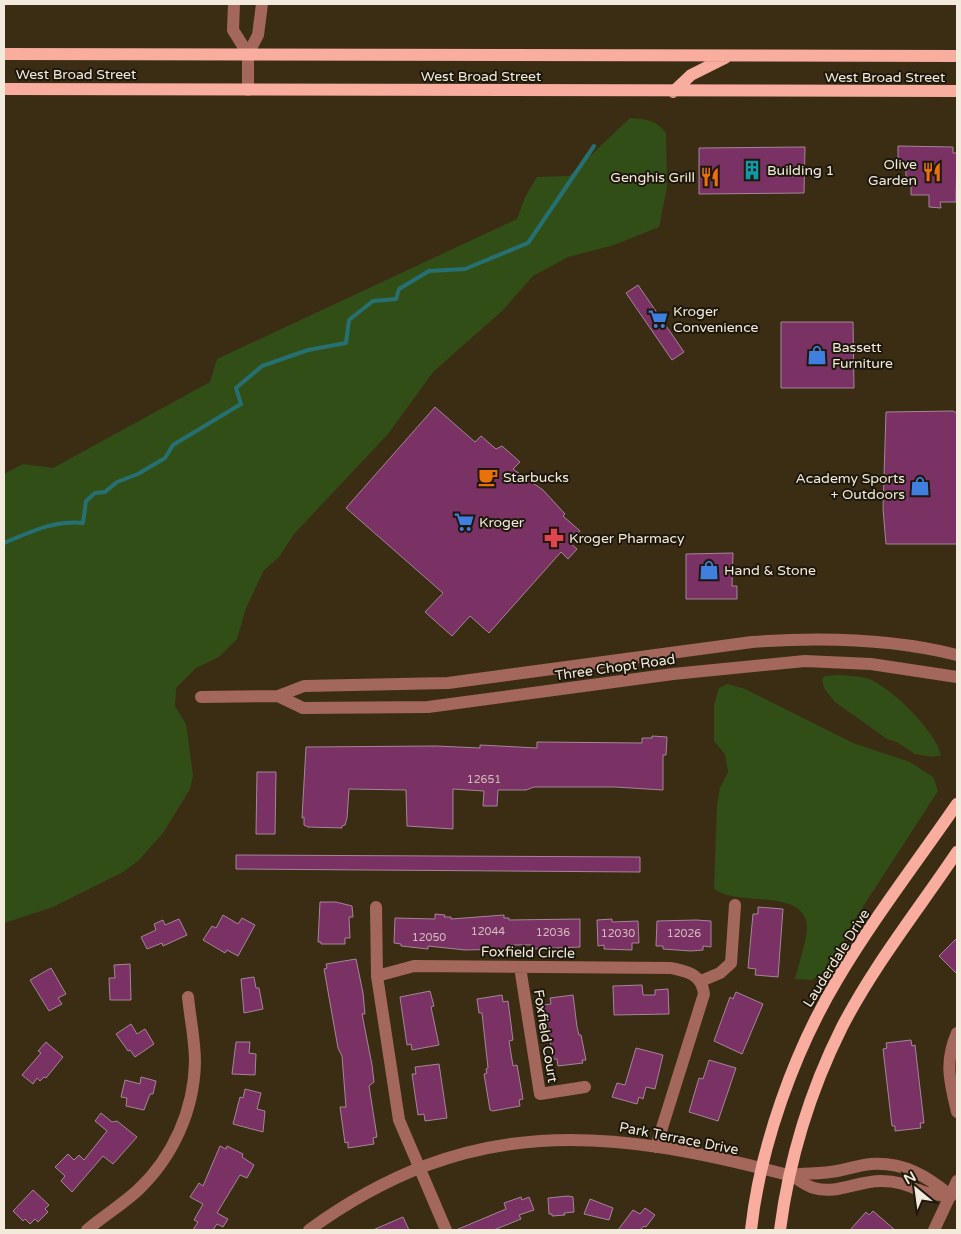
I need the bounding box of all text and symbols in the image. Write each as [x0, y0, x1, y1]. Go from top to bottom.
street label: West Broad Street [16, 66, 137, 83]
street label: West Broad Street [421, 68, 542, 85]
street label: West Broad Street [825, 69, 946, 86]
place label: Olive Garden [868, 156, 917, 189]
building icon: Building 1 [741, 159, 763, 181]
restaurant icon: Olive Garden [921, 161, 943, 183]
place label: Building 1 [767, 162, 834, 179]
restaurant icon: Genghis Grill [699, 166, 721, 188]
place label: Genghis Grill [610, 169, 695, 186]
place label: Kroger Convenience [673, 303, 759, 336]
supermarket icon: Kroger Convenience [647, 308, 669, 330]
place label: Bassett Furniture [832, 339, 893, 372]
shop icon: Bassett Furniture [806, 344, 828, 366]
cafe icon: Starbucks [477, 466, 499, 488]
place label: Starbucks [503, 469, 569, 486]
place label: Academy Sports + Outdoors [795, 470, 905, 503]
shop icon: Academy Sports + Outdoors [909, 475, 931, 497]
supermarket icon: Kroger [453, 511, 475, 533]
place label: Kroger [479, 514, 525, 531]
pharmacy icon: Kroger Pharmacy [543, 527, 565, 549]
place label: Kroger Pharmacy [569, 530, 685, 547]
shop icon: Hand & Stone [698, 559, 720, 581]
place label: Hand & Stone [724, 562, 816, 579]
street label: Three Chopt Road [554, 651, 676, 684]
house number: 12651 [467, 773, 501, 786]
street label: Lauderdale Drive [799, 906, 873, 1010]
house number: 12044 [471, 925, 505, 938]
house number: 12036 [536, 926, 570, 939]
house number: 12030 [601, 927, 635, 940]
house number: 12026 [667, 927, 701, 940]
house number: 12050 [412, 931, 446, 944]
street label: Foxfield Circle [481, 943, 575, 962]
street label: Foxfield Court [530, 988, 561, 1085]
street label: Park Terrace Drive [618, 1119, 740, 1158]
north arrow [891, 1164, 941, 1214]
text: N [901, 1168, 919, 1188]

